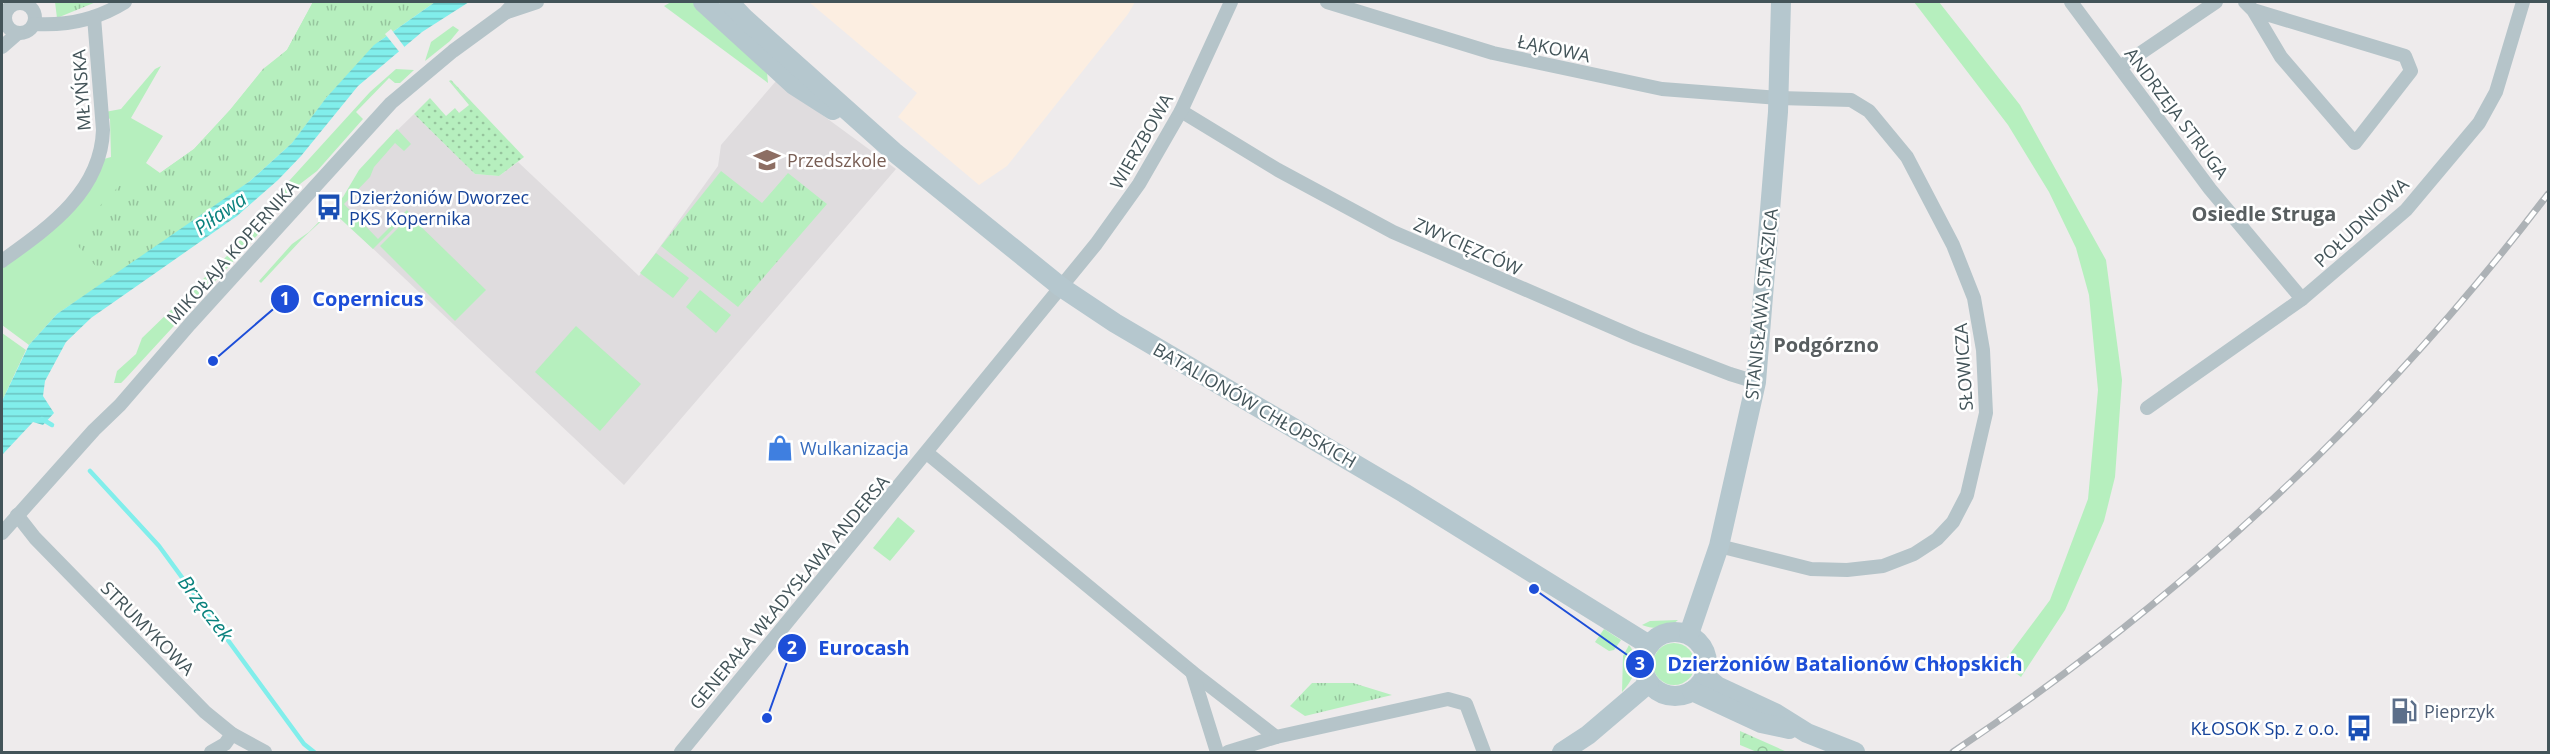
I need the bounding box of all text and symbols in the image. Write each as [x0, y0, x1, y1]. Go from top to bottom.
street label: ŁĄKOWA [1515, 29, 1593, 68]
street label: ANDRZEJA STRUGA [2120, 42, 2235, 184]
street label: MŁYŃSKA [66, 48, 96, 131]
street label: WIERZBOWA [1104, 88, 1178, 193]
school or university icon: Przedszkole [752, 145, 782, 175]
place label: Przedszkole [787, 148, 887, 172]
street label: POŁUDNIOWA [2309, 172, 2414, 272]
street label: MIKOŁAJA KOPERNIKA [161, 174, 304, 329]
water label: Piława [188, 185, 252, 241]
place label: Dzierżoniów Dworzec PKS Kopernika [349, 185, 530, 230]
bus stop icon: Dzierżoniów Dworzec PKS Kopernika [314, 192, 344, 222]
district label: Osiedle Struga [2192, 200, 2336, 227]
street label: STANISŁAWA STASZICA [1739, 207, 1783, 401]
street label: ZWYCIĘZCÓW [1410, 212, 1526, 281]
callout: Copernicus [270, 280, 436, 318]
text: Copernicus [312, 285, 424, 312]
text: 1 [280, 286, 290, 310]
street label: SŁOWICZA [1948, 322, 1978, 412]
district label: Podgórzno [1773, 331, 1879, 358]
street label: BATALIONÓW CHŁOPSKICH [1149, 337, 1361, 473]
shop icon: Wulkanizacja [765, 433, 795, 463]
place label: Wulkanizacja [800, 436, 909, 460]
street label: GENERAŁA WŁADYSŁAWA ANDERSA [684, 469, 895, 714]
water label: Brzęczek [172, 569, 241, 648]
street label: STRUMYKOWA [96, 576, 201, 681]
callout: Eurocash [777, 629, 922, 667]
text: Eurocash [818, 634, 910, 661]
text: 2 [787, 635, 797, 659]
callout: Dzierżoniów Batalionów Chłopskich [1625, 645, 2035, 683]
text: Dzierżoniów Batalionów Chłopskich [1667, 650, 2023, 677]
text: 3 [1635, 651, 1645, 675]
fuel station icon: Pieprzyk [2389, 696, 2419, 726]
place label: Pieprzyk [2424, 699, 2495, 723]
bus stop icon: KŁOSOK Sp. z o.o. [2344, 713, 2374, 743]
place label: KŁOSOK Sp. z o.o. [2191, 716, 2339, 740]

